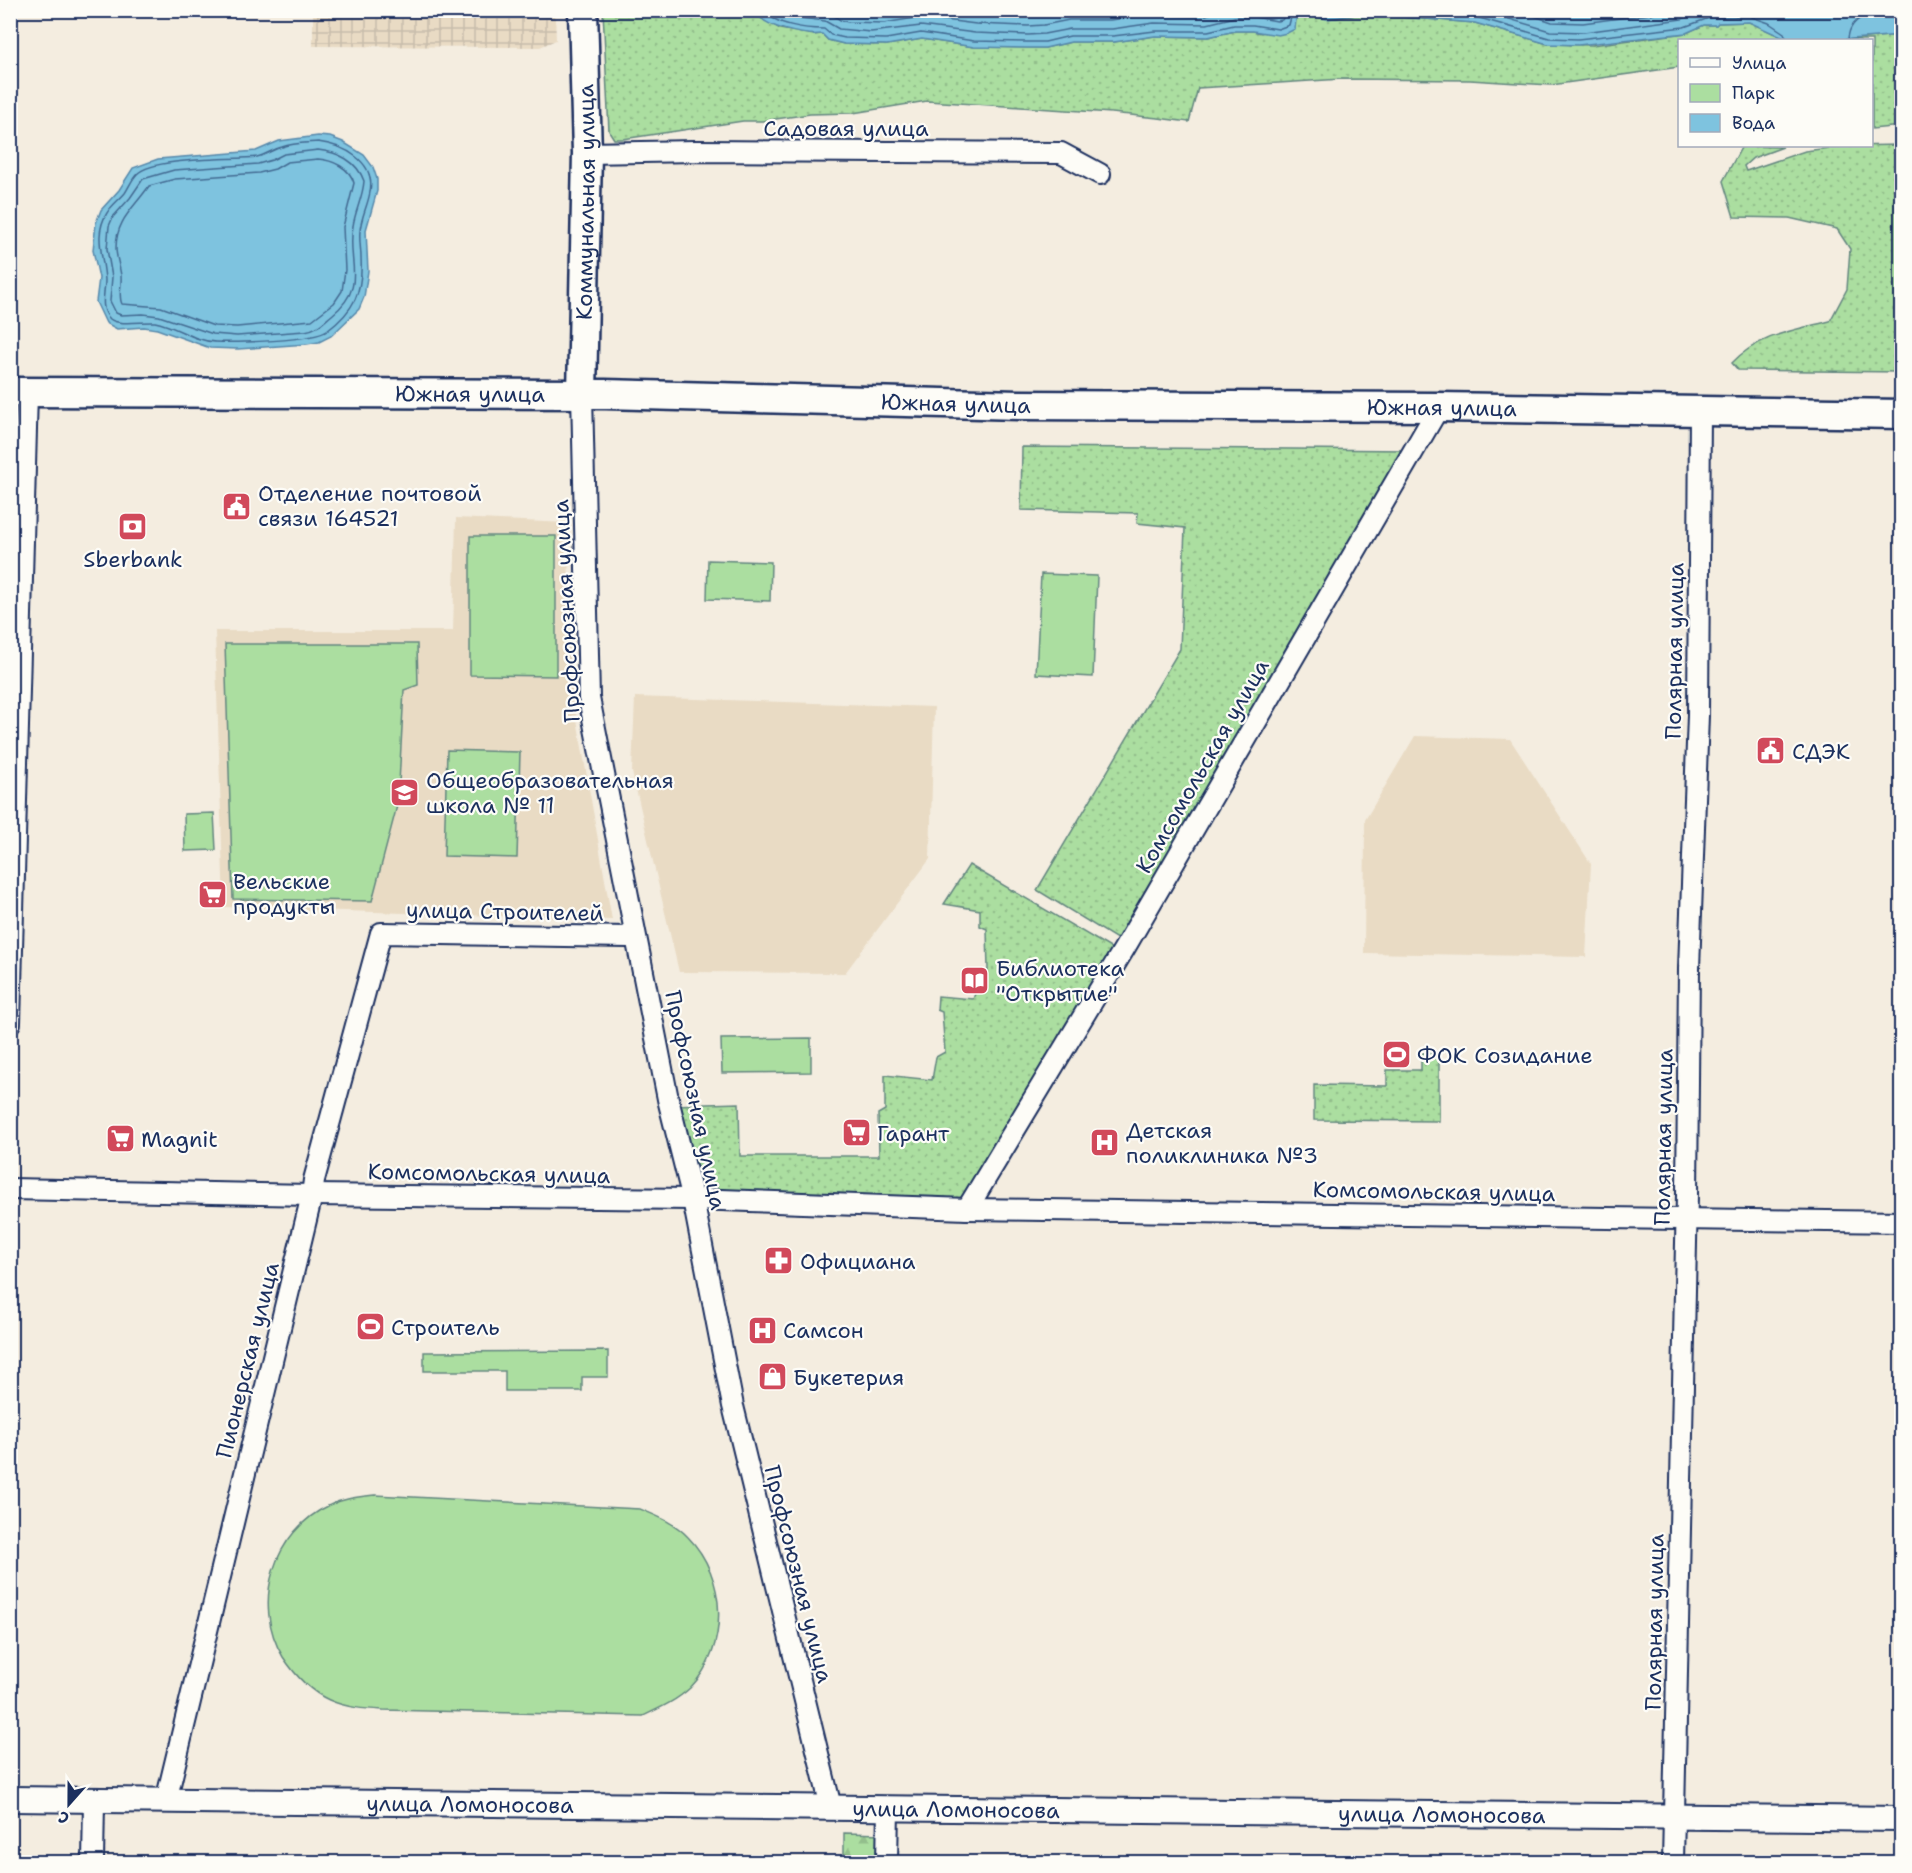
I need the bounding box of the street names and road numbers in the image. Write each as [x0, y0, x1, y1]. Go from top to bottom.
street label: Коммунальная улица [570, 83, 602, 320]
street label: Садовая улица [763, 114, 929, 143]
street label: Южная улица [395, 379, 545, 409]
street label: Южная улица [881, 387, 1031, 420]
street label: Южная улица [1367, 393, 1517, 423]
street label: Профсоюзная улица [546, 498, 587, 723]
street label: Полярная улица [1658, 562, 1691, 740]
street label: Комсомольская улица [1129, 654, 1276, 879]
street label: улица Строителей [406, 895, 604, 928]
street label: Профсоюзная улица [658, 988, 733, 1213]
street label: Полярная улица [1647, 1048, 1680, 1226]
street label: Комсомольская улица [367, 1157, 611, 1190]
street label: Комсомольская улица [1312, 1175, 1556, 1208]
street label: Пионерская улица [209, 1259, 286, 1461]
street label: Профсоюзная улица [757, 1462, 840, 1686]
street label: Полярная улица [1638, 1533, 1671, 1711]
street label: улица Ломоносова [366, 1789, 574, 1820]
street label: улица Ломоносова [852, 1794, 1060, 1825]
street label: улица Ломоносова [1338, 1799, 1546, 1830]

